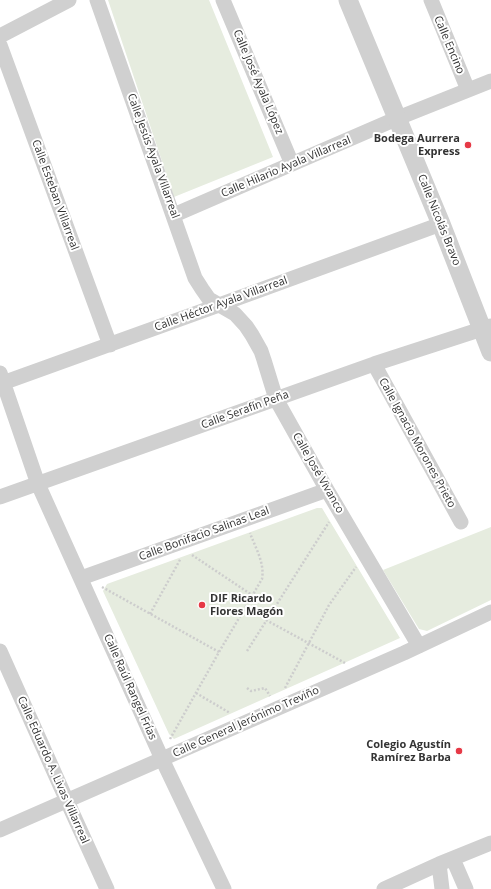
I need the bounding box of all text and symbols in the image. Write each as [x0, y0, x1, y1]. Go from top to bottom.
street label: Calle Encino [431, 14, 467, 76]
street label: Calle José Ayala López [230, 28, 286, 136]
street label: Calle Jesús Ayala Villarreal [124, 92, 182, 220]
place label: Bodega Aurrera Express [374, 132, 460, 158]
street label: Calle Hilario Ayala Villarreal [219, 134, 353, 200]
street label: Calle Esteban Villarreal [29, 138, 81, 252]
marker: Bodega Aurrera Express [463, 140, 473, 150]
street label: Calle Nicolás Bravo [415, 172, 463, 268]
street label: Calle Héctor Ayala Villarreal [153, 274, 289, 334]
street label: Calle Ignacio Morones Prieto [376, 376, 458, 510]
street label: Calle Serafín Peña [199, 388, 291, 432]
street label: Calle José Vivanco [290, 430, 346, 516]
street label: Calle Bonifacio Salinas Leal [137, 504, 271, 564]
place label: DIF Ricardo Flores Magón [210, 592, 283, 618]
marker: DIF Ricardo Flores Magón [197, 600, 207, 610]
street label: Calle Raúl Rangel Frías [101, 632, 159, 742]
street label: Calle General Jerónimo Treviño [171, 684, 321, 760]
street label: Calle Eduardo A. Livas Villarreal [14, 694, 92, 846]
place label: Colegio Agustín Ramírez Barba [366, 738, 451, 764]
marker: Colegio Agustín Ramírez Barba [454, 746, 464, 756]

